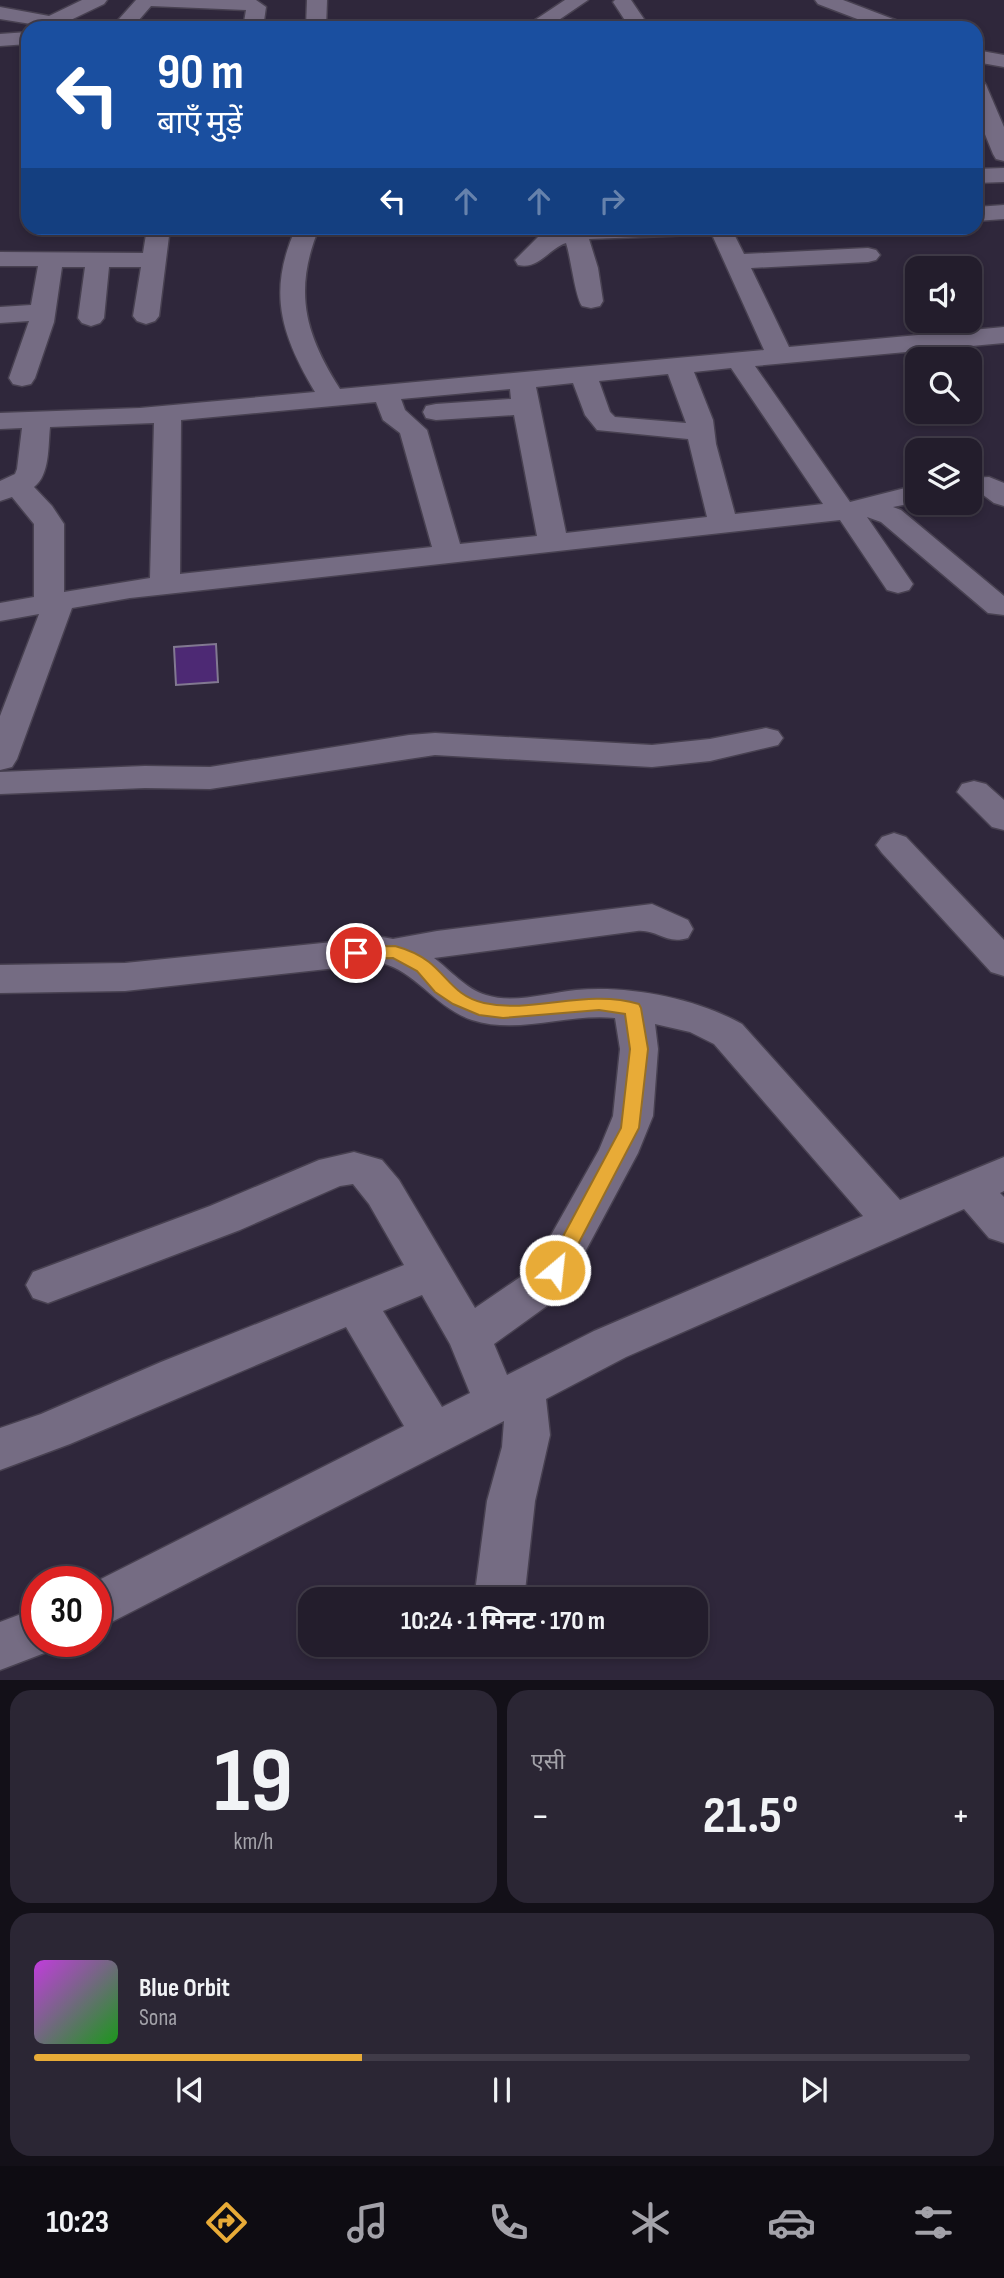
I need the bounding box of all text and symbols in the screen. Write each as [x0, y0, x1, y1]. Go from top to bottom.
text: 90 m [157, 44, 244, 103]
icon: left [42, 49, 133, 140]
text: बाएँ मुड़ें [157, 104, 243, 143]
icon: left [374, 182, 412, 220]
icon: ahead [447, 182, 485, 220]
icon: ahead [520, 182, 558, 220]
icon: right [593, 182, 631, 220]
map controls [905, 256, 982, 515]
button: sound [905, 256, 982, 333]
button: search [905, 347, 982, 424]
button: layers [905, 438, 982, 515]
pin [326, 923, 386, 983]
icon: arrive [337, 934, 375, 972]
position arrow [518, 1233, 592, 1307]
speed limit sign: 30 [21, 1566, 112, 1657]
text: 10:24 · 1 मिनट · 170 m [401, 1606, 605, 1637]
text: 19 [214, 1728, 293, 1837]
text: एसी [531, 1748, 565, 1776]
text: 21.5° [703, 1785, 798, 1848]
text: − [531, 1794, 550, 1839]
text: + [951, 1794, 970, 1839]
text: km/h [234, 1828, 273, 1856]
text: Blue Orbit [139, 1973, 230, 2004]
text: Sona [139, 2004, 177, 2032]
icon: previous [171, 2071, 209, 2109]
icon: pause [483, 2071, 521, 2109]
icon: next [795, 2071, 833, 2109]
icon: directions [202, 2198, 251, 2247]
icon: music [343, 2198, 392, 2247]
icon: phone [484, 2198, 533, 2247]
icon: climate [626, 2198, 675, 2247]
icon: car [767, 2198, 816, 2247]
icon: filters [909, 2198, 958, 2247]
text: 10:23 [46, 2203, 109, 2242]

